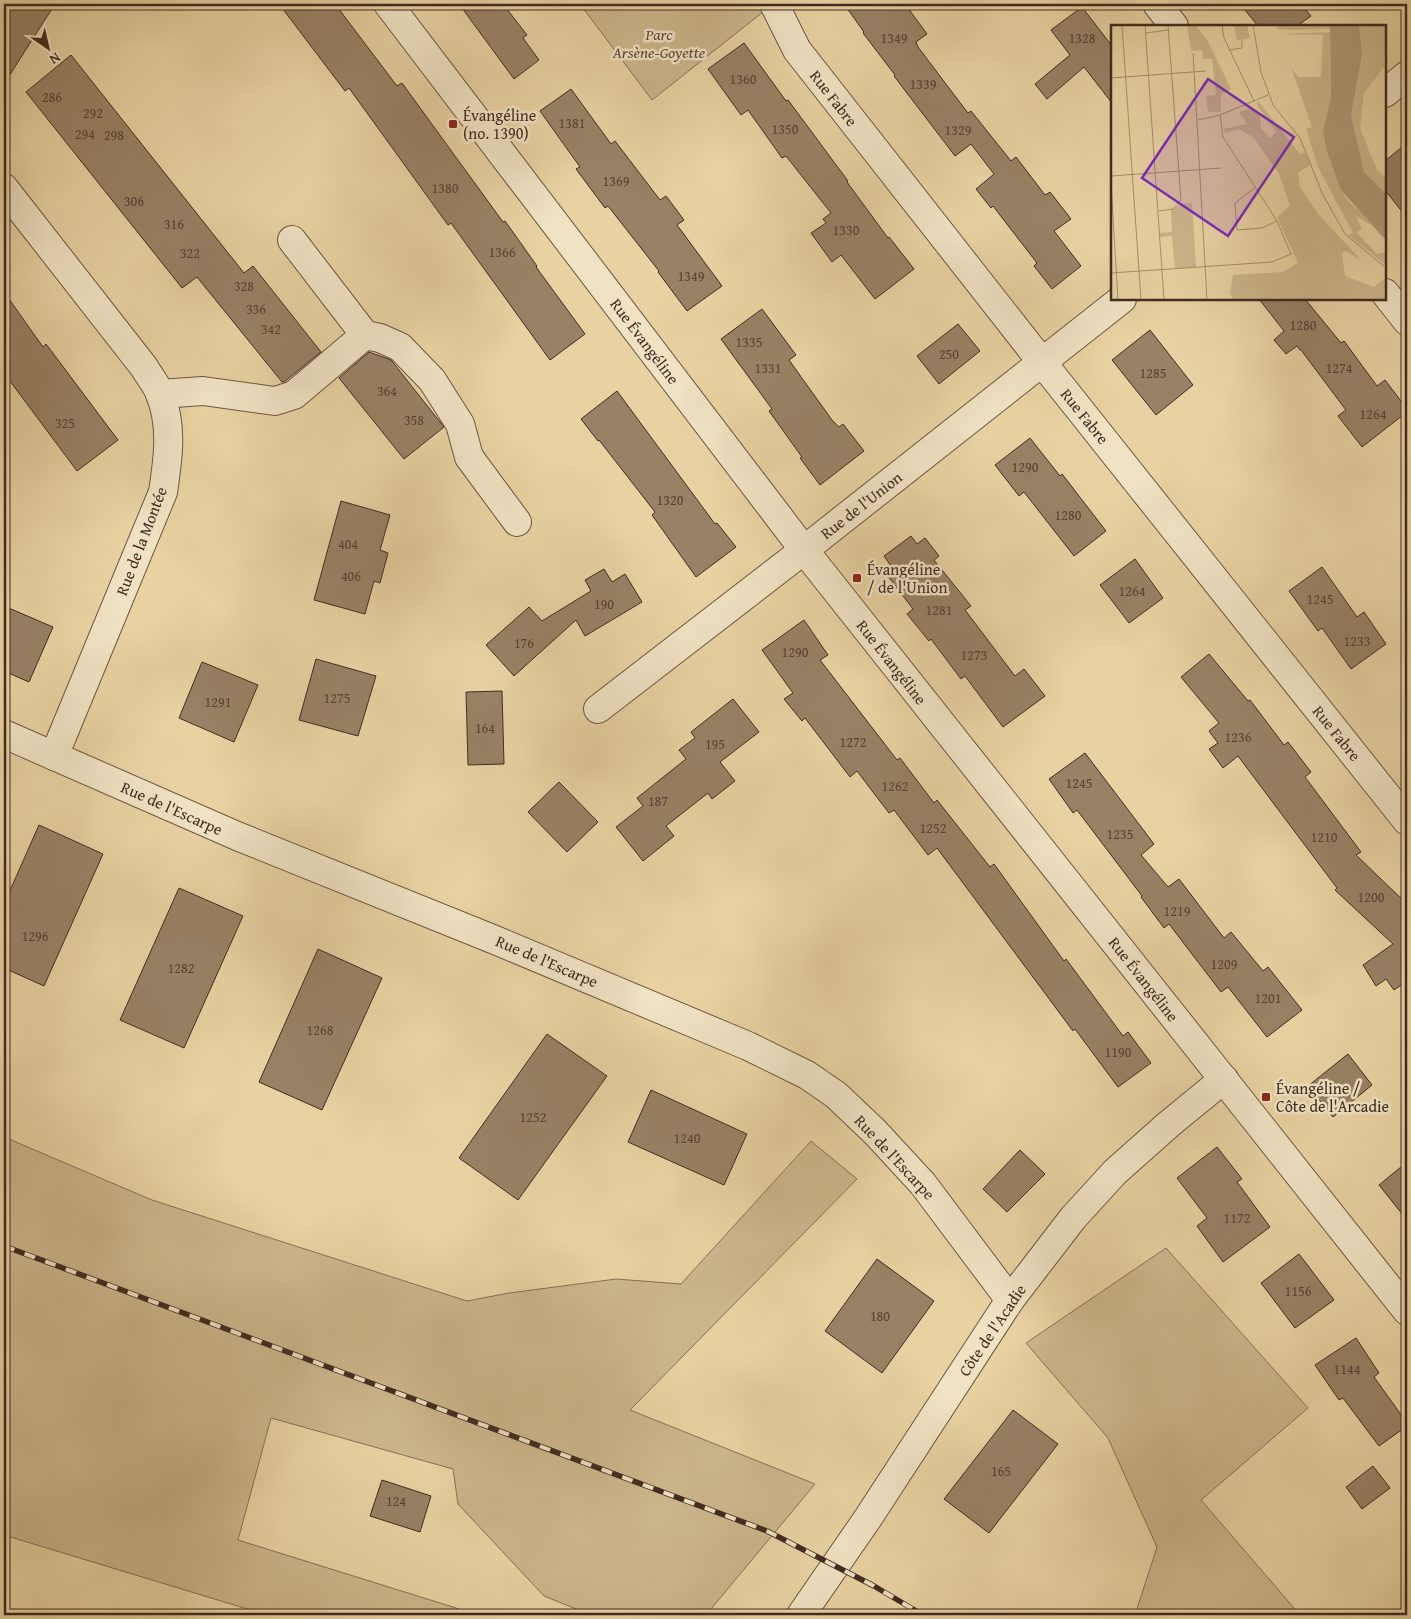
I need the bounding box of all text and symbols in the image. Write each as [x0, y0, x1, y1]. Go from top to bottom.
north arrow [22, 22, 72, 72]
park label: Parc Arsène-Goyette [612, 22, 706, 64]
inset map [1111, 25, 1386, 300]
house number: 1349 [881, 28, 908, 48]
house number: 1328 [1069, 28, 1096, 48]
text: N [45, 48, 65, 70]
street label: Rue Fabre [804, 65, 864, 131]
house number: 1360 [730, 69, 757, 89]
house number: 1339 [910, 74, 937, 94]
house number: 286 [42, 87, 62, 107]
house number: 292 [83, 103, 103, 123]
place label: Évangéline (no. 1390) [463, 103, 536, 145]
house number: 1381 [559, 113, 585, 133]
marker: Évangéline (no. 1390) [447, 118, 459, 130]
house number: 1350 [772, 119, 799, 139]
house number: 1329 [945, 120, 972, 140]
house number: 294 [75, 124, 95, 144]
house number: 298 [104, 125, 124, 145]
house number: 1369 [603, 171, 630, 191]
house number: 1380 [432, 178, 459, 198]
house number: 306 [124, 191, 144, 211]
house number: 316 [164, 214, 184, 234]
house number: 1330 [833, 220, 860, 240]
house number: 1366 [489, 242, 516, 262]
house number: 322 [180, 243, 200, 263]
house number: 1349 [678, 266, 705, 286]
house number: 328 [234, 276, 254, 296]
street label: Rue Évangéline [605, 293, 685, 389]
house number: 336 [246, 299, 266, 319]
house number: 1280 [1290, 315, 1317, 335]
house number: 342 [261, 319, 281, 339]
house number: 1335 [736, 332, 762, 352]
house number: 250 [939, 344, 959, 364]
house number: 1331 [755, 358, 781, 378]
house number: 1274 [1326, 358, 1353, 378]
house number: 1285 [1140, 363, 1166, 383]
house number: 364 [377, 381, 397, 401]
street label: Rue Fabre [1055, 383, 1115, 449]
house number: 1264 [1360, 404, 1387, 424]
house number: 358 [404, 410, 424, 430]
house number: 325 [55, 413, 75, 433]
house number: 1290 [1012, 457, 1039, 477]
street label: Rue de l'Union [815, 465, 907, 545]
street label: Rue de la Montée [109, 483, 173, 599]
house number: 1320 [657, 490, 684, 510]
house number: 1280 [1055, 505, 1082, 525]
house number: 404 [338, 534, 358, 554]
place label: Évangéline / de l'Union [867, 557, 947, 599]
house number: 406 [341, 566, 361, 586]
marker: Évangéline / de l'Union [851, 572, 863, 584]
house number: 1264 [1119, 581, 1146, 601]
house number: 1245 [1307, 589, 1333, 609]
house number: 190 [594, 594, 614, 614]
house number: 1281 [926, 600, 952, 620]
street label: Rue Évangéline [851, 614, 933, 710]
house number: 1233 [1344, 631, 1370, 651]
house number: 176 [514, 633, 534, 653]
house number: 1290 [782, 642, 809, 662]
house number: 1273 [961, 645, 987, 665]
house number: 1275 [324, 688, 350, 708]
house number: 1291 [205, 692, 231, 712]
street label: Rue Fabre [1307, 700, 1367, 766]
house number: 164 [475, 718, 495, 738]
house number: 1236 [1225, 727, 1252, 747]
house number: 1272 [840, 732, 866, 752]
house number: 195 [705, 734, 725, 754]
house number: 1245 [1066, 773, 1092, 793]
street label: Rue de l'Escarpe [117, 775, 227, 841]
house number: 1262 [882, 776, 908, 796]
house number: 187 [648, 791, 668, 811]
house number: 1252 [920, 818, 946, 838]
house number: 1235 [1107, 824, 1133, 844]
house number: 1210 [1311, 827, 1338, 847]
house number: 1200 [1358, 887, 1385, 907]
house number: 1219 [1164, 901, 1191, 921]
house number: 1296 [22, 926, 49, 946]
street label: Rue de l'Escarpe [492, 929, 602, 993]
street label: Rue Évangéline [1103, 931, 1185, 1027]
house number: 1209 [1211, 954, 1238, 974]
house number: 1282 [168, 958, 194, 978]
house number: 1201 [1255, 988, 1281, 1008]
house number: 1268 [307, 1020, 334, 1040]
house number: 1190 [1105, 1042, 1132, 1062]
place label: Évangéline / Côte de l'Arcadie [1276, 1076, 1389, 1118]
marker: Évangéline / Côte de l'Arcadie [1260, 1091, 1272, 1103]
house number: 1252 [520, 1107, 546, 1127]
street label: Rue de l'Escarpe [849, 1109, 941, 1205]
house number: 1240 [674, 1128, 701, 1148]
house number: 1172 [1224, 1208, 1250, 1228]
street label: Côte de l'Acadie [952, 1279, 1032, 1381]
house number: 1156 [1285, 1281, 1312, 1301]
house number: 180 [870, 1306, 890, 1326]
house number: 1144 [1334, 1359, 1361, 1379]
house number: 165 [991, 1461, 1011, 1481]
house number: 124 [386, 1491, 406, 1511]

